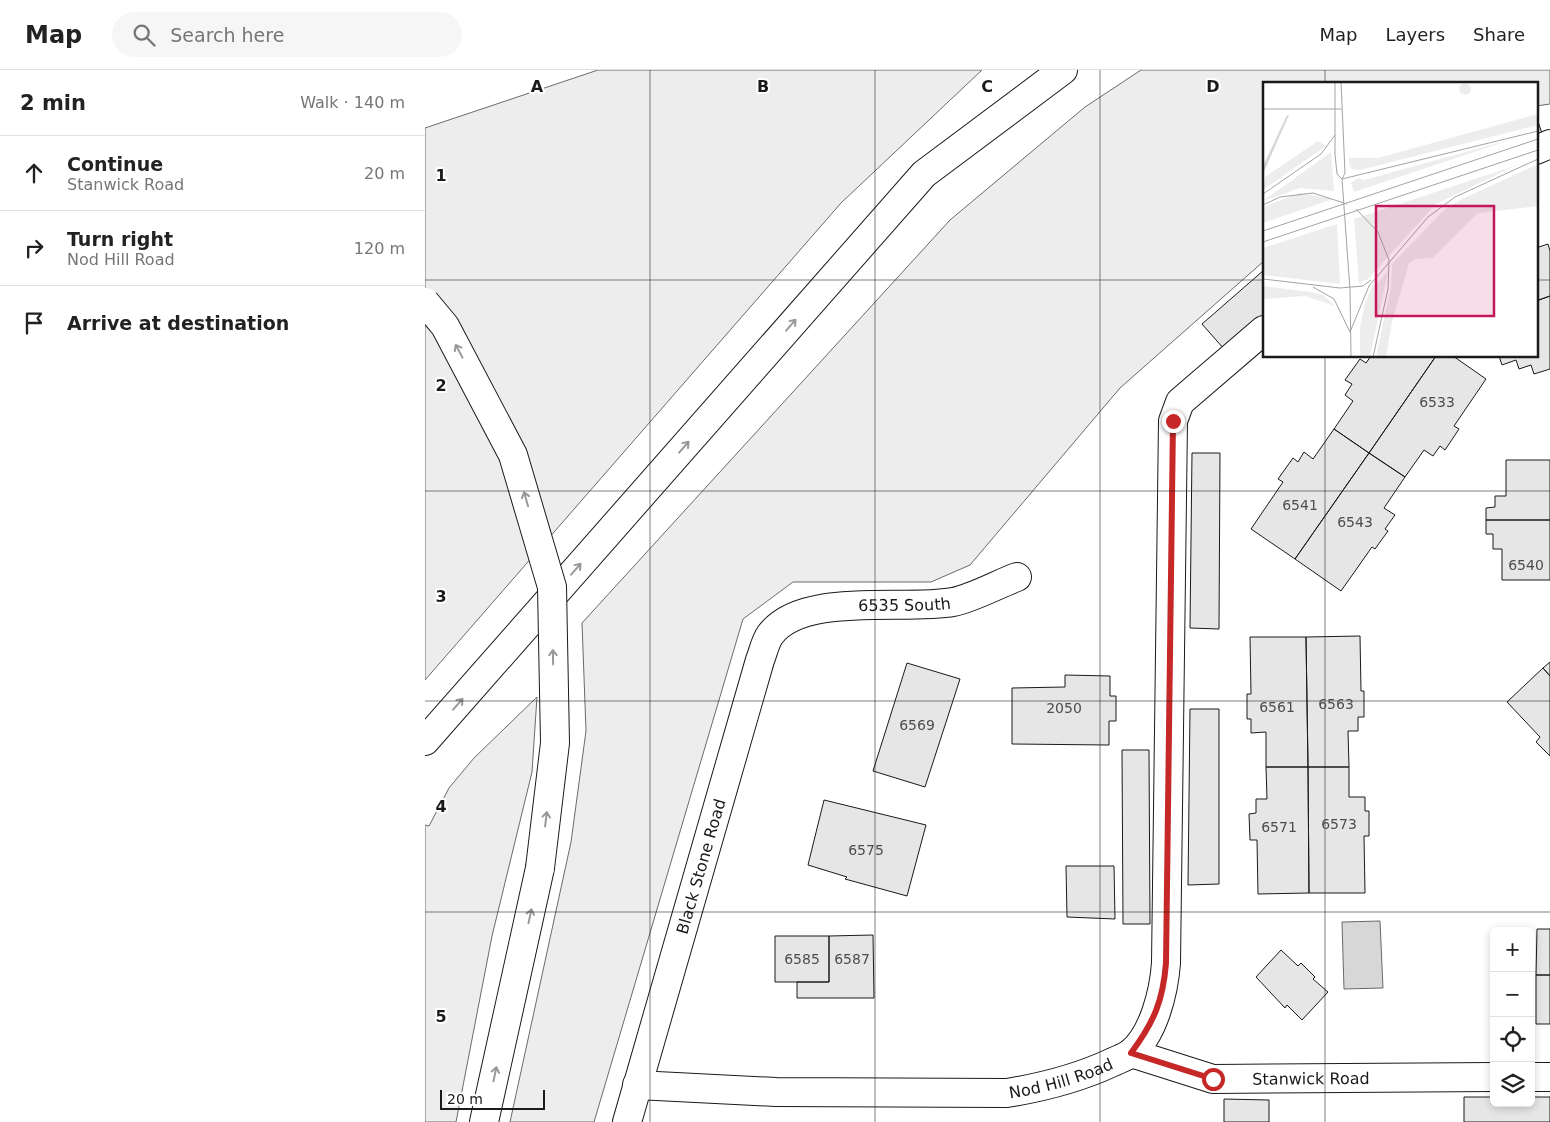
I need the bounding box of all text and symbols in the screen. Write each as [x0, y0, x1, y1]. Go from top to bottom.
search box [112, 12, 462, 57]
text: Map [25, 21, 82, 49]
icon: search [130, 21, 158, 49]
text: Search here [170, 24, 284, 46]
text: Map [1319, 24, 1357, 45]
text: Layers [1385, 24, 1445, 45]
text: Share [1473, 24, 1525, 45]
text: A [531, 77, 544, 96]
text: B [757, 77, 769, 96]
text: C [981, 77, 993, 96]
text: D [1206, 77, 1220, 96]
inset map [1263, 82, 1537, 358]
text: 2 min [20, 91, 86, 115]
text: Walk · 140 m [300, 93, 405, 112]
text: Continue [67, 153, 163, 175]
icon: ahead [20, 159, 48, 187]
text: 20 m [364, 164, 405, 183]
text: 1 [435, 166, 447, 185]
text: Stanwick Road [67, 175, 184, 194]
text: Turn right [67, 228, 173, 250]
icon: right [20, 234, 48, 262]
text: 120 m [354, 239, 405, 258]
text: Nod Hill Road [67, 250, 175, 269]
icon: arrive [20, 309, 48, 337]
text: Arrive at destination [67, 312, 289, 334]
one-way arrow [785, 319, 797, 332]
one-way arrow [454, 344, 464, 359]
text: 2 [435, 376, 447, 395]
house number: 6533 [1419, 394, 1455, 410]
route end [1162, 410, 1185, 433]
one-way arrow [678, 441, 690, 454]
one-way arrow [521, 491, 530, 507]
house number: 6541 [1282, 497, 1318, 513]
house number: 6543 [1337, 514, 1373, 530]
house number: 6540 [1508, 557, 1544, 573]
one-way arrow [571, 563, 582, 576]
text: 3 [435, 587, 447, 606]
street label: 6535 South [858, 594, 952, 615]
one-way arrow [548, 650, 558, 666]
house number: 6563 [1318, 696, 1354, 712]
one-way arrow [452, 698, 463, 711]
house number: 6561 [1259, 699, 1295, 715]
house number: 2050 [1046, 700, 1082, 716]
house number: 6569 [899, 717, 935, 733]
text: 4 [435, 797, 447, 816]
street label: Black Stone Road [673, 797, 730, 936]
one-way arrow [541, 812, 551, 828]
house number: 6573 [1321, 816, 1357, 832]
house number: 6571 [1261, 819, 1297, 835]
house number: 6575 [848, 842, 884, 858]
one-way arrow [525, 908, 535, 924]
map controls [1490, 927, 1535, 1107]
button: + [1490, 927, 1535, 972]
house number: 6585 [784, 951, 820, 967]
house number: 6587 [834, 951, 870, 967]
button: − [1490, 972, 1535, 1017]
text: 5 [435, 1007, 447, 1026]
button: locate [1490, 1017, 1535, 1062]
street label: Nod Hill Road [1007, 1054, 1116, 1103]
button: layers [1490, 1062, 1535, 1107]
one-way arrow [490, 1067, 500, 1083]
route start [1202, 1068, 1225, 1091]
street label: Stanwick Road [1252, 1069, 1370, 1089]
scale bar [440, 1087, 545, 1110]
text: 20 m [447, 1091, 483, 1107]

